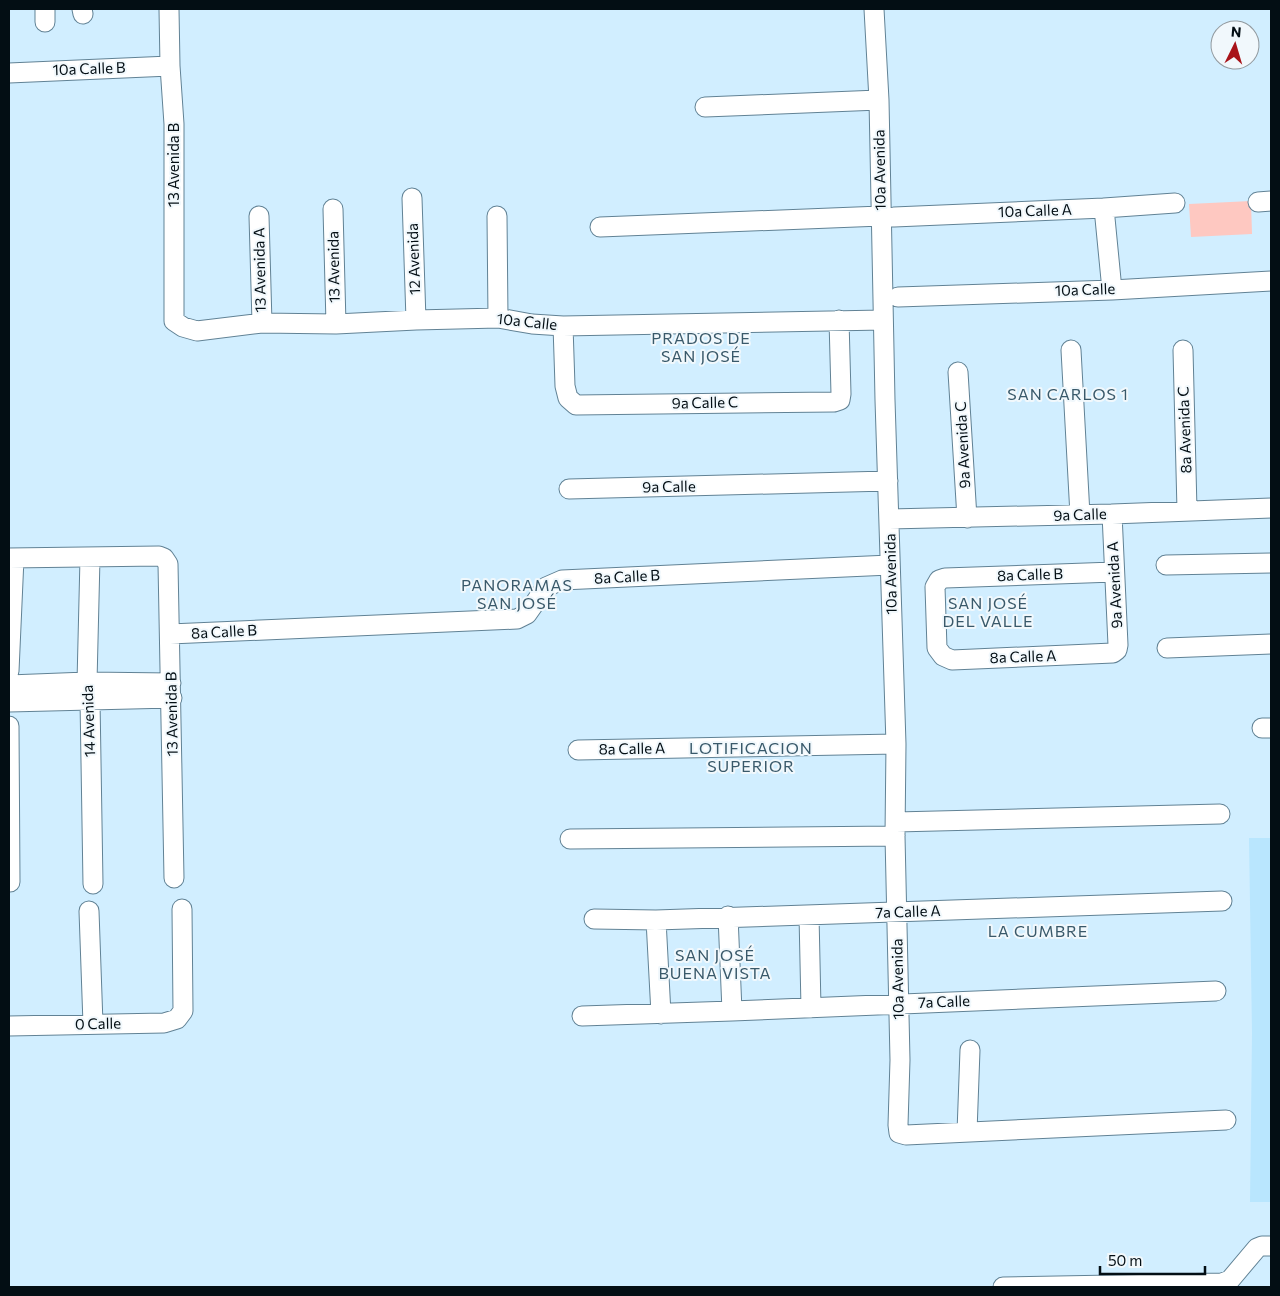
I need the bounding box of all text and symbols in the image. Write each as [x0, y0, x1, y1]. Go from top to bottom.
north arrow [1210, 20, 1260, 70]
text: N [1230, 23, 1242, 40]
street label: 10a Calle B [52, 58, 126, 78]
street label: 13 Avenida B [164, 122, 182, 207]
street label: 10a Avenida [869, 129, 889, 211]
street label: 10a Calle A [998, 200, 1072, 220]
street label: 12 Avenida [403, 223, 423, 295]
street label: 13 Avenida A [249, 227, 269, 313]
street label: 13 Avenida [323, 231, 343, 303]
street label: 10a Calle [1054, 279, 1116, 299]
street label: 10a Calle [496, 309, 558, 333]
district label: PRADOS DE SAN JOSÉ [651, 328, 751, 365]
district label: SAN CARLOS 1 [1007, 384, 1129, 403]
street label: 8a Avenida C [1173, 386, 1195, 474]
street label: 9a Calle C [672, 392, 738, 412]
street label: 9a Avenida C [951, 401, 973, 489]
street label: 9a Calle [642, 477, 696, 495]
street label: 9a Calle [1053, 504, 1107, 524]
street label: 10a Avenida [880, 533, 900, 615]
street label: 9a Avenida A [1103, 541, 1125, 629]
street label: 8a Calle B [997, 564, 1064, 584]
street label: 8a Calle B [594, 565, 661, 587]
district label: PANORAMAS SAN JOSÉ [461, 575, 573, 612]
district label: SAN JOSÉ DEL VALLE [942, 593, 1034, 630]
street label: 8a Calle B [191, 620, 258, 642]
street label: 8a Calle A [989, 646, 1057, 666]
street label: 13 Avenida B [161, 671, 181, 756]
street label: 14 Avenida [78, 685, 98, 758]
street label: 8a Calle A [598, 738, 665, 758]
district label: LOTIFICACION SUPERIOR [689, 738, 813, 775]
street label: 7a Calle A [875, 901, 941, 921]
district label: LA CUMBRE [988, 921, 1088, 940]
street label: 10a Avenida [887, 938, 907, 1020]
district label: SAN JOSÉ BUENA VISTA [658, 945, 772, 982]
street label: 7a Calle [918, 991, 970, 1011]
street label: 0 Calle [75, 1014, 121, 1032]
scale bar [1100, 1244, 1205, 1276]
text: 50 m [1108, 1251, 1142, 1269]

